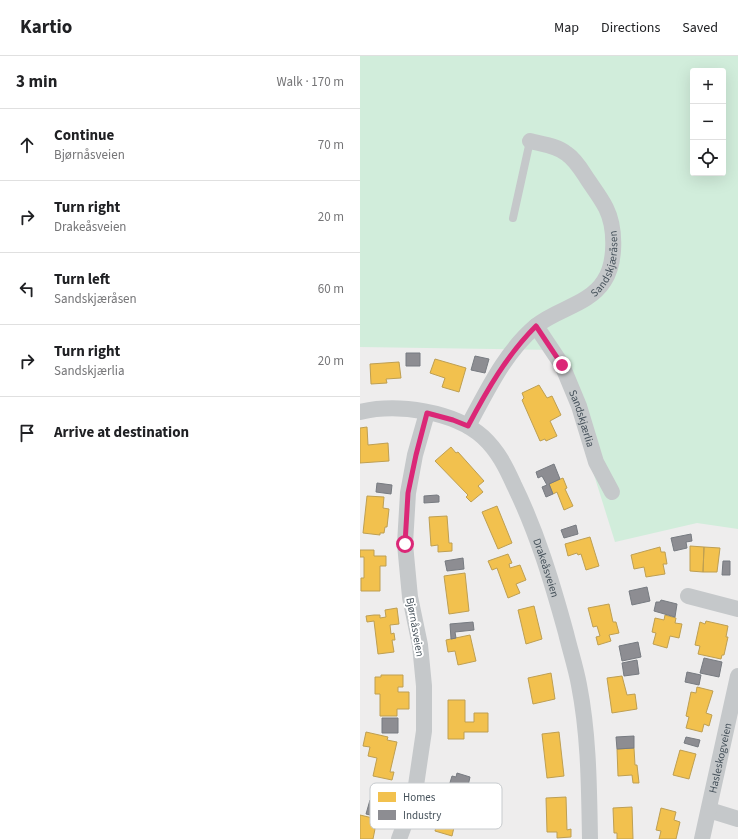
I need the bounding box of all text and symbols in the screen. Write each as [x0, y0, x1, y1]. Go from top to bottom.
text: Kartio [20, 14, 72, 41]
text: Map [554, 18, 579, 38]
text: Directions [601, 18, 660, 38]
text: Saved [682, 18, 718, 38]
map controls [690, 68, 726, 176]
button: + [690, 68, 726, 104]
text: 3 min [16, 70, 57, 94]
text: Walk · 170 m [276, 73, 344, 91]
button: − [690, 104, 726, 140]
text: Continue [54, 125, 114, 146]
icon: ahead [16, 134, 38, 156]
text: 70 m [318, 136, 344, 154]
button: locate [690, 140, 726, 176]
text: Bjørnåsveien [54, 146, 125, 164]
text: Turn right [54, 197, 120, 218]
icon: right [16, 206, 38, 228]
text: 20 m [318, 208, 344, 226]
text: Drakeåsveien [54, 218, 126, 236]
street label: Sandskjæråsen [587, 230, 621, 300]
text: Turn left [54, 269, 110, 290]
icon: left [16, 278, 38, 300]
text: 60 m [318, 280, 344, 298]
text: Sandskjæråsen [54, 290, 137, 308]
text: Turn right [54, 341, 120, 362]
icon: right [16, 350, 38, 372]
text: 20 m [318, 352, 344, 370]
route end [553, 356, 571, 374]
text: Sandskjærlia [54, 362, 124, 380]
street label: Sandskjærlia [566, 387, 599, 449]
icon: arrive [16, 422, 38, 444]
text: Arrive at destination [54, 422, 189, 443]
route start [396, 535, 414, 553]
street label: Drakeåsveien [530, 536, 563, 599]
street label: Bjørnåsveien [402, 596, 428, 658]
street label: Hasleskogveien [705, 721, 735, 795]
legend [370, 783, 502, 829]
text: Homes [403, 790, 436, 805]
text: Industry [403, 808, 441, 823]

